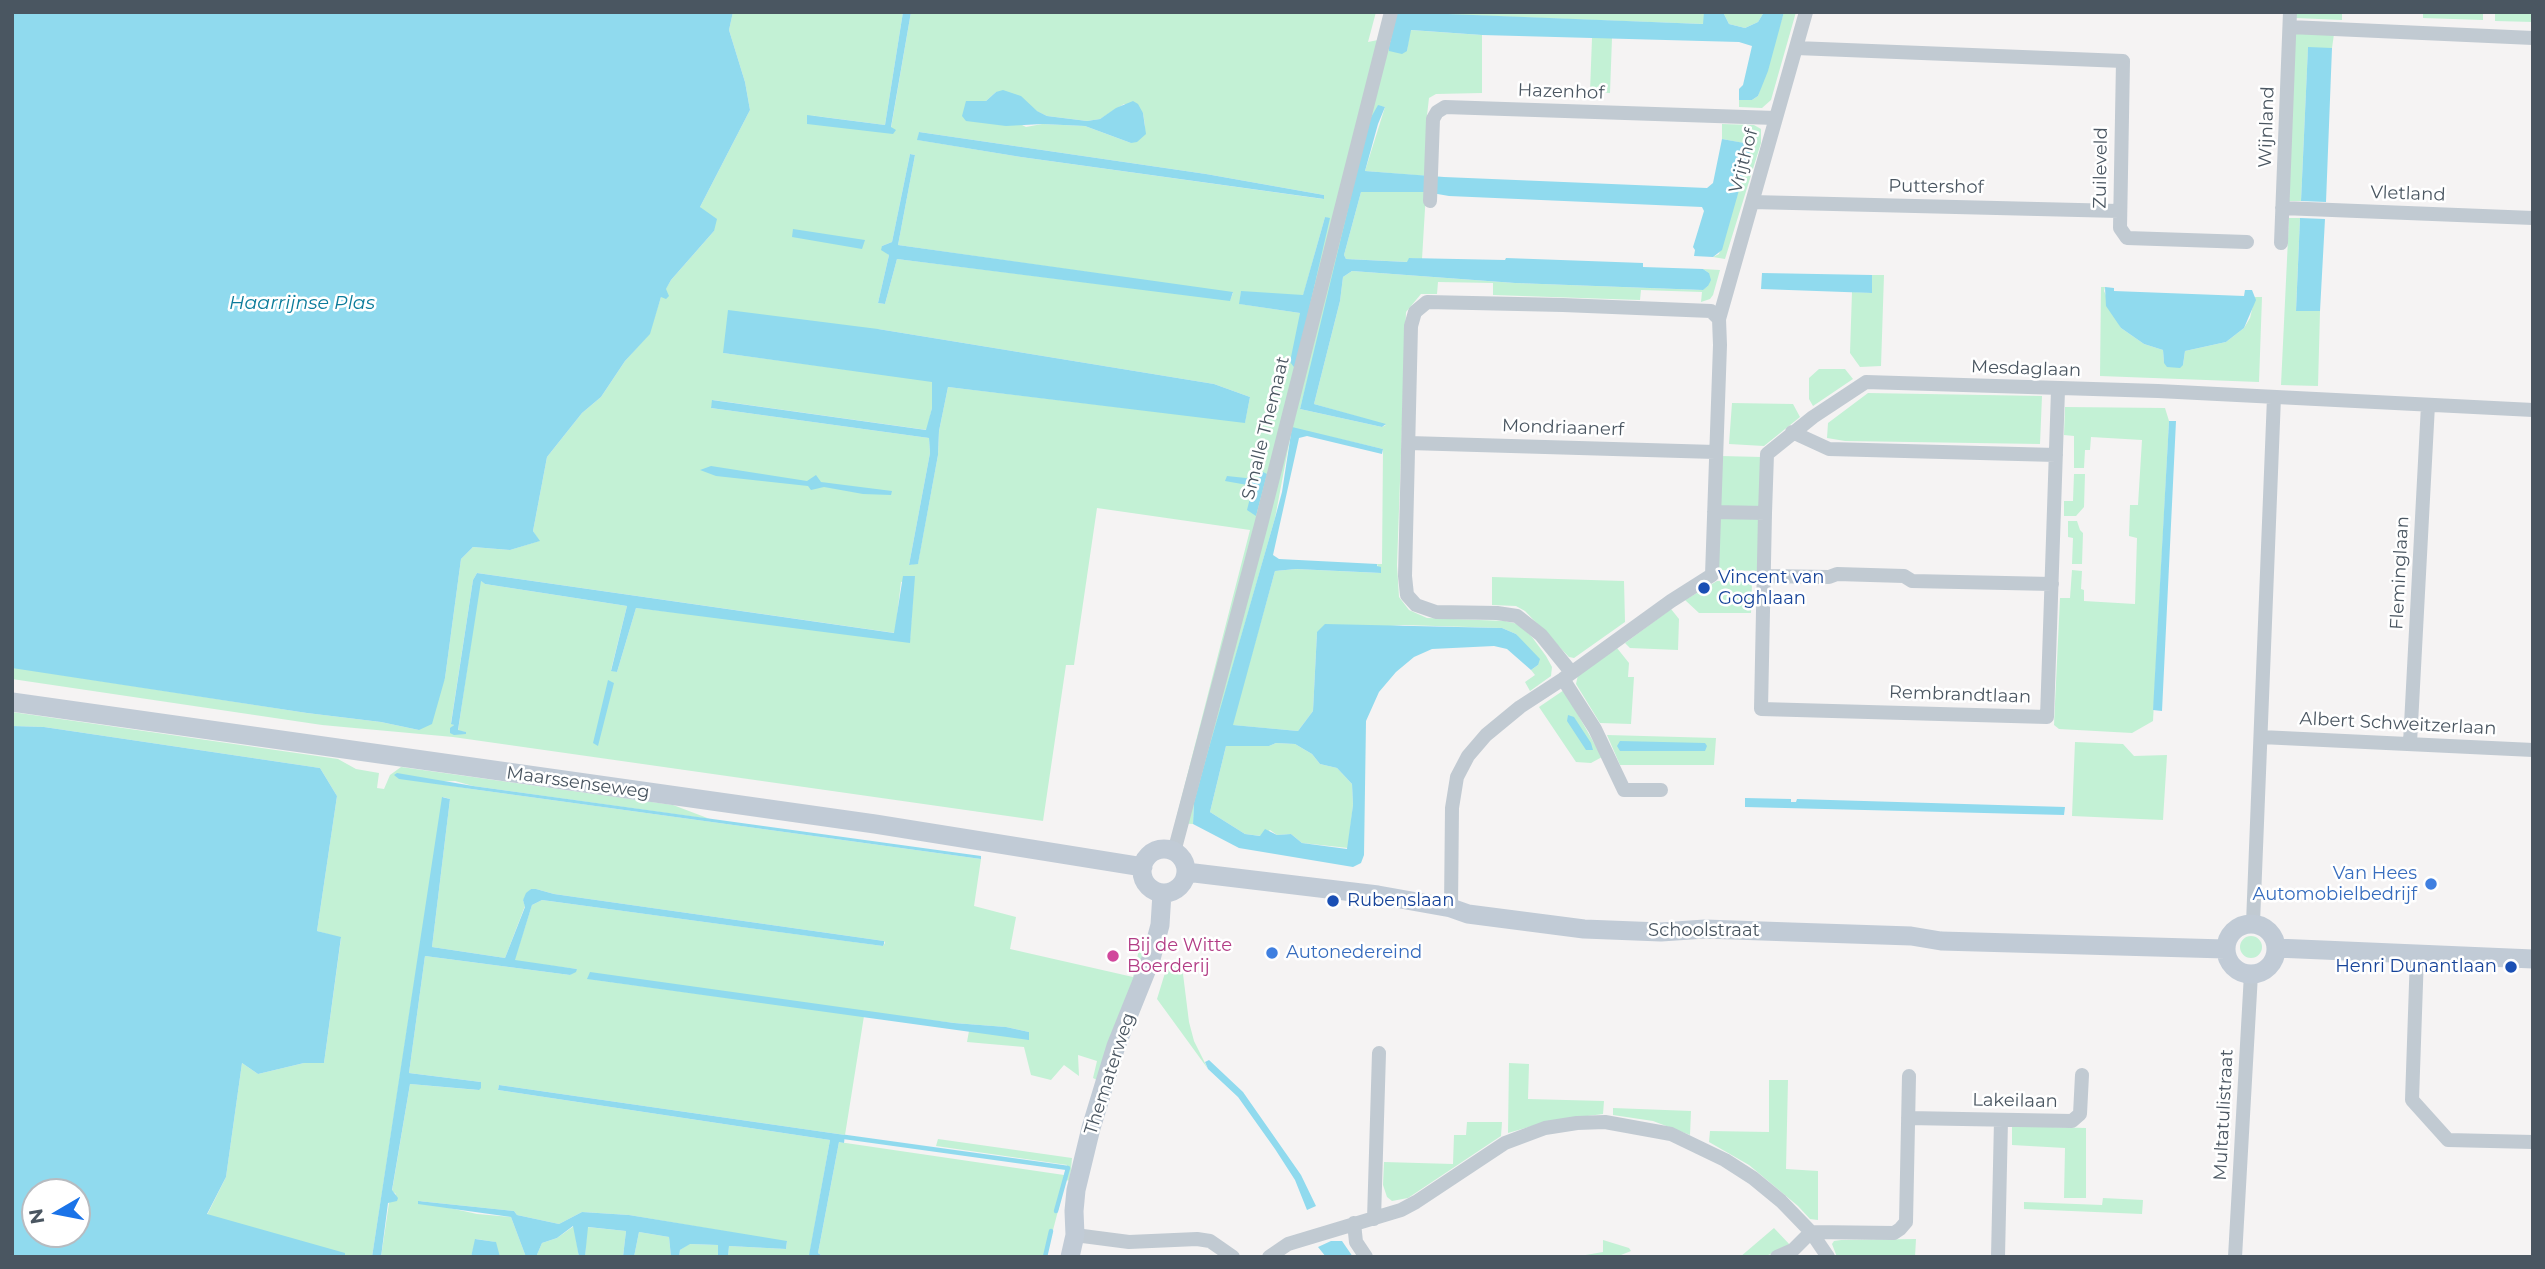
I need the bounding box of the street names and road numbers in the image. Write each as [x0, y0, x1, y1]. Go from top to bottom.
street label: Hazenhof [1517, 80, 1605, 104]
street label: Wijnland [2255, 86, 2279, 168]
street label: Vrijthof [1725, 126, 1763, 196]
street label: Zuileveld [2089, 127, 2113, 209]
street label: Puttershof [1888, 175, 1984, 199]
street label: Vletland [2370, 182, 2446, 206]
street label: Smalle Themaat [1238, 354, 1294, 502]
street label: Mesdaglaan [1971, 356, 2081, 382]
street label: Mondriaanerf [1501, 415, 1625, 441]
street label: Fleminglaan [2386, 516, 2414, 630]
street label: Rembrandtlaan [1889, 682, 2031, 708]
street label: Albert Schweitzerlaan [2299, 708, 2497, 740]
street label: Maarssenseweg [505, 762, 651, 804]
street label: Schoolstraat [1648, 920, 1760, 942]
street label: Thematerweg [1080, 1010, 1140, 1138]
street label: Multatulistraat [2210, 1049, 2238, 1181]
street label: Lakeilaan [1972, 1089, 2058, 1113]

